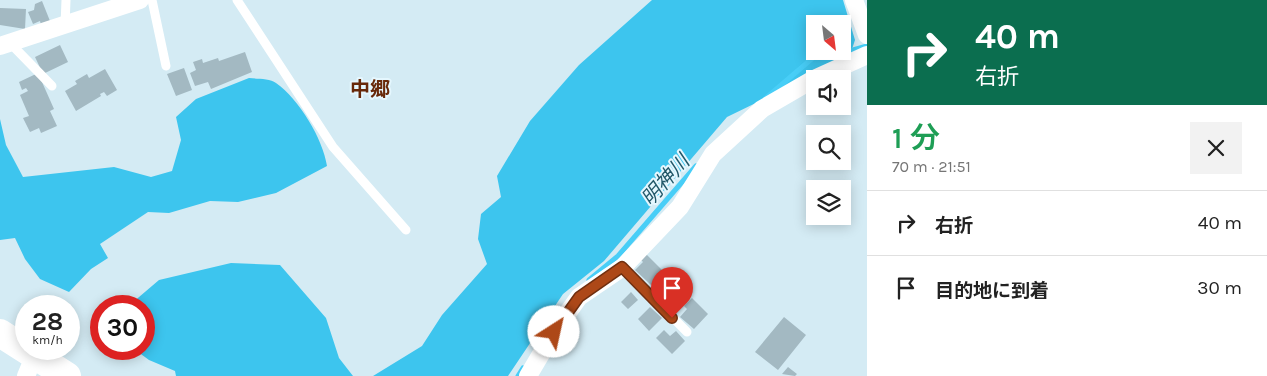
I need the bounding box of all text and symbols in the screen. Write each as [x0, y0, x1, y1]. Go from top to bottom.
north arrow [806, 15, 851, 60]
map controls [806, 15, 851, 225]
text: 40 m [975, 16, 1060, 57]
icon: right [892, 20, 957, 85]
text: 右折 [975, 64, 1019, 90]
button: sound [806, 70, 851, 115]
district label: 中郷 [350, 78, 390, 101]
text: 1 分 [892, 120, 940, 156]
button: close [1190, 122, 1242, 174]
button: search [806, 125, 851, 170]
water label: 明神川 [637, 149, 695, 210]
text: 70 m · 21:51 [892, 157, 971, 176]
button: layers [806, 180, 851, 225]
icon: right [892, 209, 920, 237]
text: 40 m [1198, 212, 1242, 234]
text: 右折 [935, 215, 973, 237]
pin [651, 267, 693, 318]
icon: arrive [658, 274, 686, 302]
icon: arrive [892, 274, 920, 302]
text: 30 m [1197, 277, 1242, 299]
text: 目的地に到着 [935, 280, 1049, 302]
speed limit sign: 30 [90, 295, 155, 360]
position arrow [527, 305, 579, 357]
text: 28 [32, 307, 63, 336]
text: km/h [32, 333, 63, 347]

